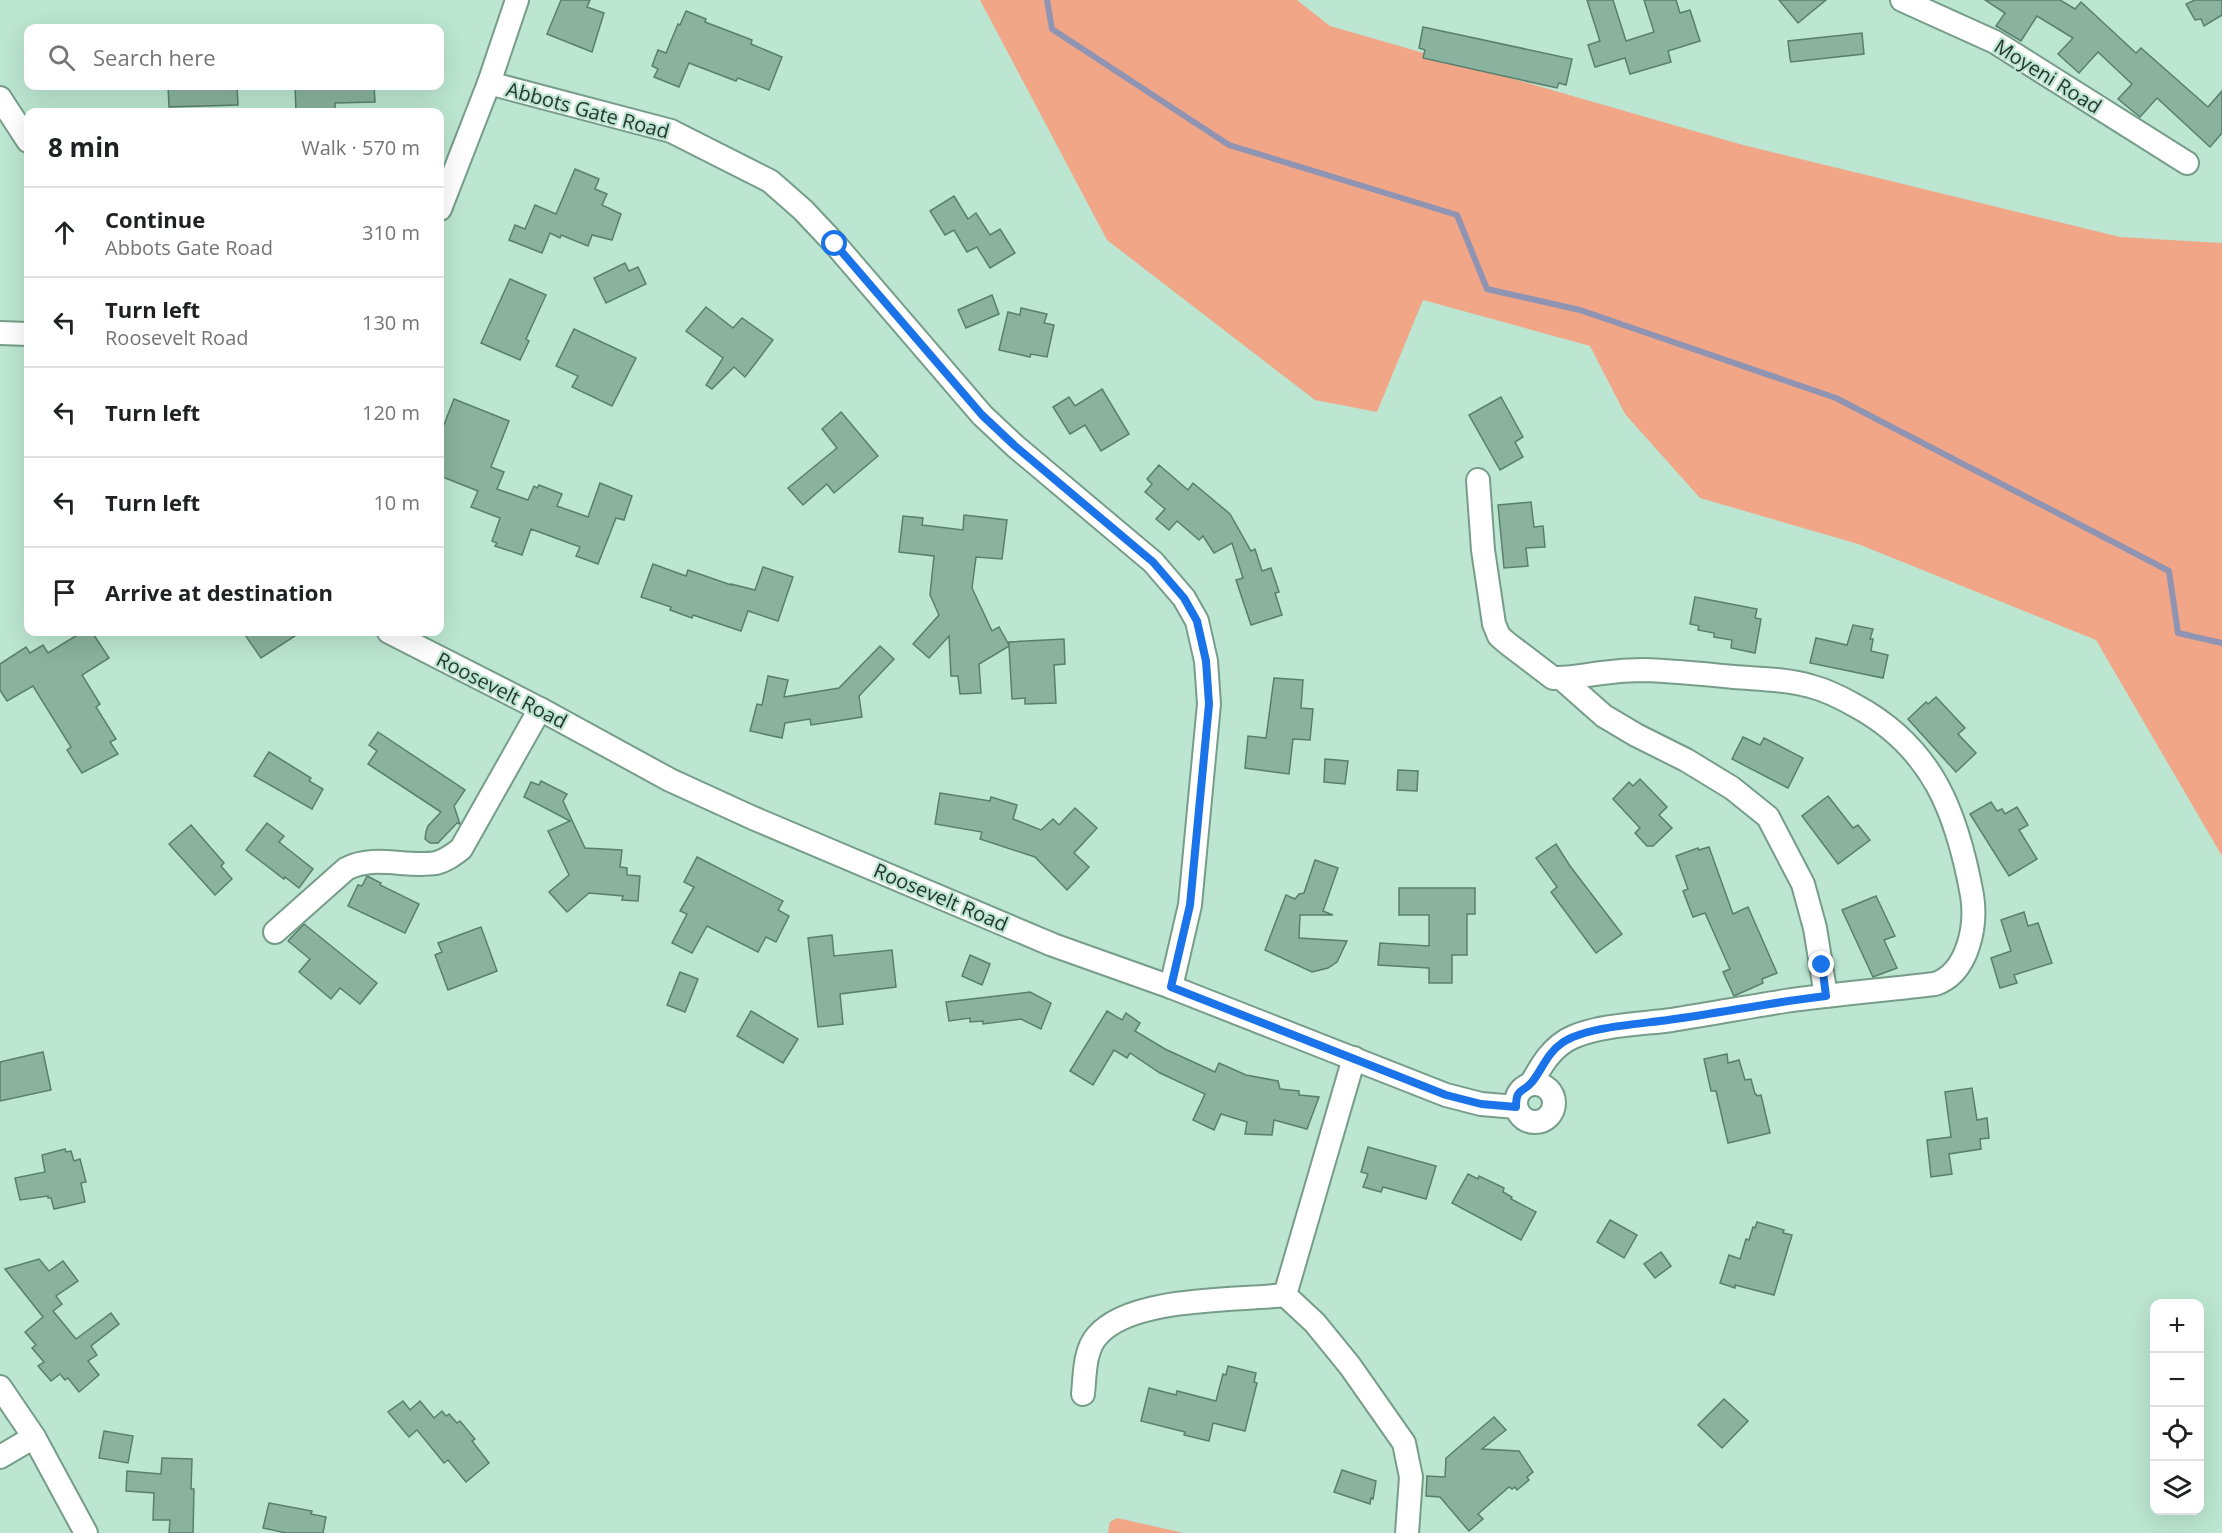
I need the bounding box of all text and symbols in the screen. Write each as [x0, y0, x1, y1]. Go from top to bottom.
search box [24, 24, 444, 90]
street label: Moyeni Road [1989, 32, 2107, 120]
icon: search [45, 41, 78, 74]
text: Search here [93, 42, 216, 72]
street label: Abbots Gate Road [503, 75, 673, 145]
text: 8 min [48, 129, 120, 165]
text: Walk · 570 m [301, 134, 420, 161]
text: Continue [105, 204, 205, 234]
icon: ahead [48, 216, 81, 249]
text: 310 m [362, 219, 420, 246]
route start [821, 230, 847, 256]
text: Abbots Gate Road [105, 234, 273, 261]
text: Turn left [105, 294, 200, 324]
icon: left [48, 306, 81, 339]
text: 130 m [362, 309, 420, 336]
text: Roosevelt Road [105, 324, 249, 351]
icon: left [48, 396, 81, 429]
text: Turn left [105, 397, 200, 427]
text: 120 m [362, 399, 420, 426]
icon: left [48, 486, 81, 519]
text: Turn left [105, 487, 200, 517]
text: 10 m [373, 489, 420, 516]
icon: arrive [48, 576, 81, 609]
text: Arrive at destination [105, 577, 333, 607]
street label: Roosevelt Road [432, 645, 572, 735]
street label: Roosevelt Road [870, 857, 1012, 937]
route end [1808, 951, 1834, 977]
map controls [2150, 1299, 2204, 1515]
button: + [2150, 1299, 2204, 1353]
button: − [2150, 1353, 2204, 1407]
button: locate [2150, 1407, 2204, 1461]
button: layers [2150, 1461, 2204, 1515]

